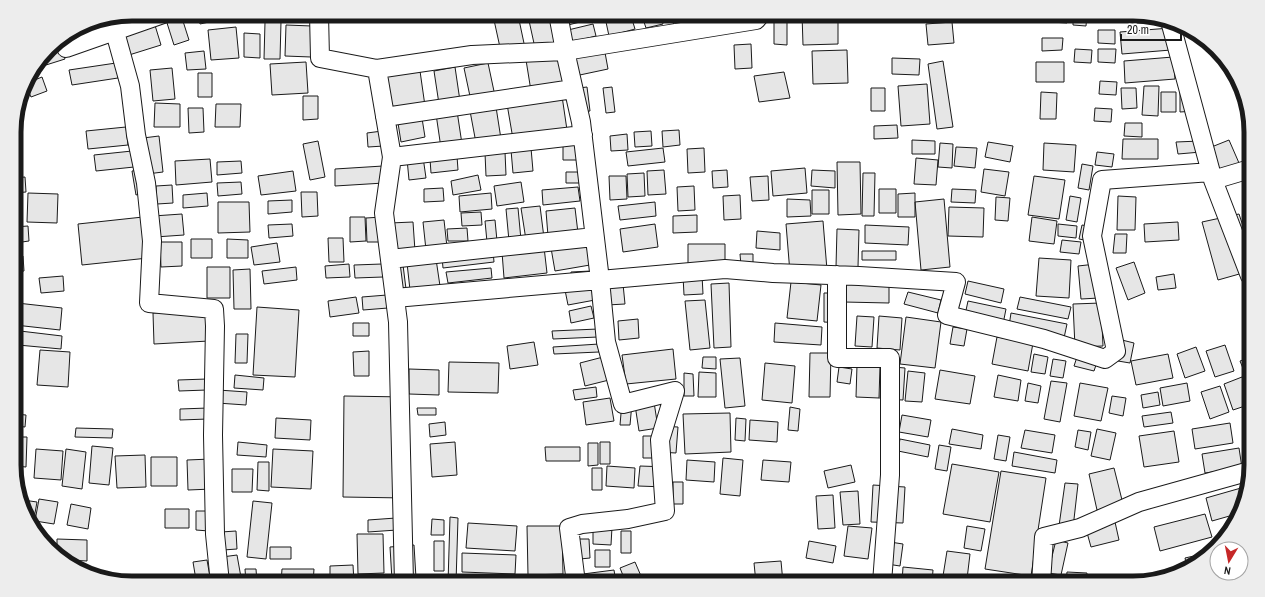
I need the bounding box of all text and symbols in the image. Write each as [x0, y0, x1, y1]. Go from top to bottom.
scale bar [1121, 16, 1181, 42]
text: 20 m [1127, 22, 1149, 38]
north arrow [1209, 541, 1249, 581]
text: N [1223, 563, 1232, 578]

